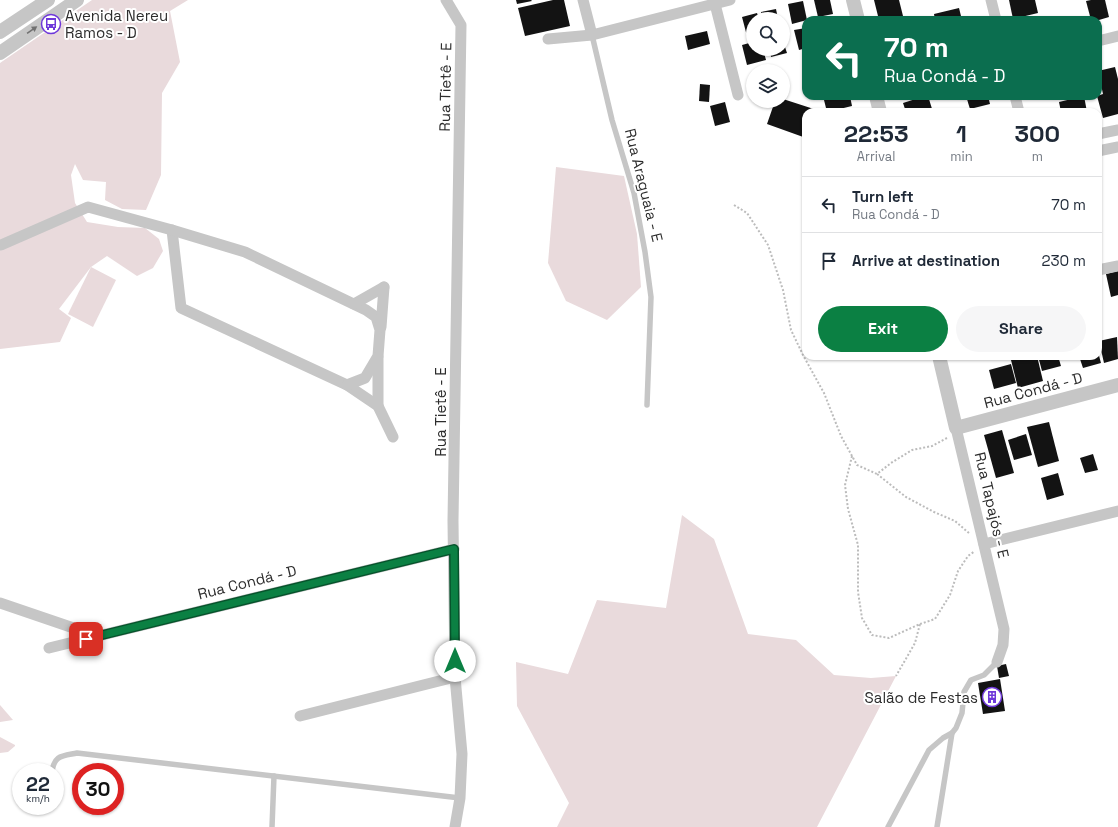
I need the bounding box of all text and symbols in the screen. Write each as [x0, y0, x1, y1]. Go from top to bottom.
place label: Avenida Nereu Ramos - D [65, 6, 168, 42]
map controls [746, 12, 790, 108]
button: search [746, 12, 790, 56]
bus stop icon: Avenida Nereu Ramos - D [40, 13, 62, 35]
one-way arrow [27, 26, 37, 34]
text: 70 m [884, 29, 949, 65]
icon: left [818, 32, 870, 84]
street label: Rua Tietê - E [435, 42, 455, 132]
button: layers [746, 64, 790, 108]
text: Rua Condá - D [884, 64, 1005, 87]
text: 22:53 [844, 118, 908, 149]
text: 1 [956, 118, 967, 149]
text: 300 [1014, 118, 1060, 149]
street label: Rua Araguaia - E [621, 126, 667, 244]
text: Arrival [857, 148, 895, 165]
text: min [950, 148, 973, 165]
text: m [1032, 148, 1043, 165]
text: Turn left [852, 187, 914, 206]
icon: left [818, 194, 840, 216]
text: 70 m [1051, 195, 1086, 214]
text: Rua Condá - D [852, 206, 940, 223]
icon: arrive [818, 250, 840, 272]
text: Arrive at destination [852, 251, 1000, 270]
text: 230 m [1042, 251, 1086, 270]
button: Exit [818, 306, 948, 352]
button: Share [956, 306, 1086, 352]
street label: Rua Tietê - E [431, 367, 450, 457]
street label: Rua Condá - D [982, 368, 1084, 412]
street label: Rua Tapajós - E [971, 450, 1013, 560]
street label: Rua Condá - D [196, 561, 298, 603]
pin [69, 622, 103, 656]
icon: arrive [75, 628, 97, 650]
position arrow [434, 640, 476, 682]
building icon: Salão de Festas [981, 686, 1003, 708]
place label: Salão de Festas [865, 688, 978, 707]
speed limit sign: 30 [72, 763, 124, 815]
text: 22 [26, 771, 50, 797]
text: km/h [26, 792, 50, 805]

